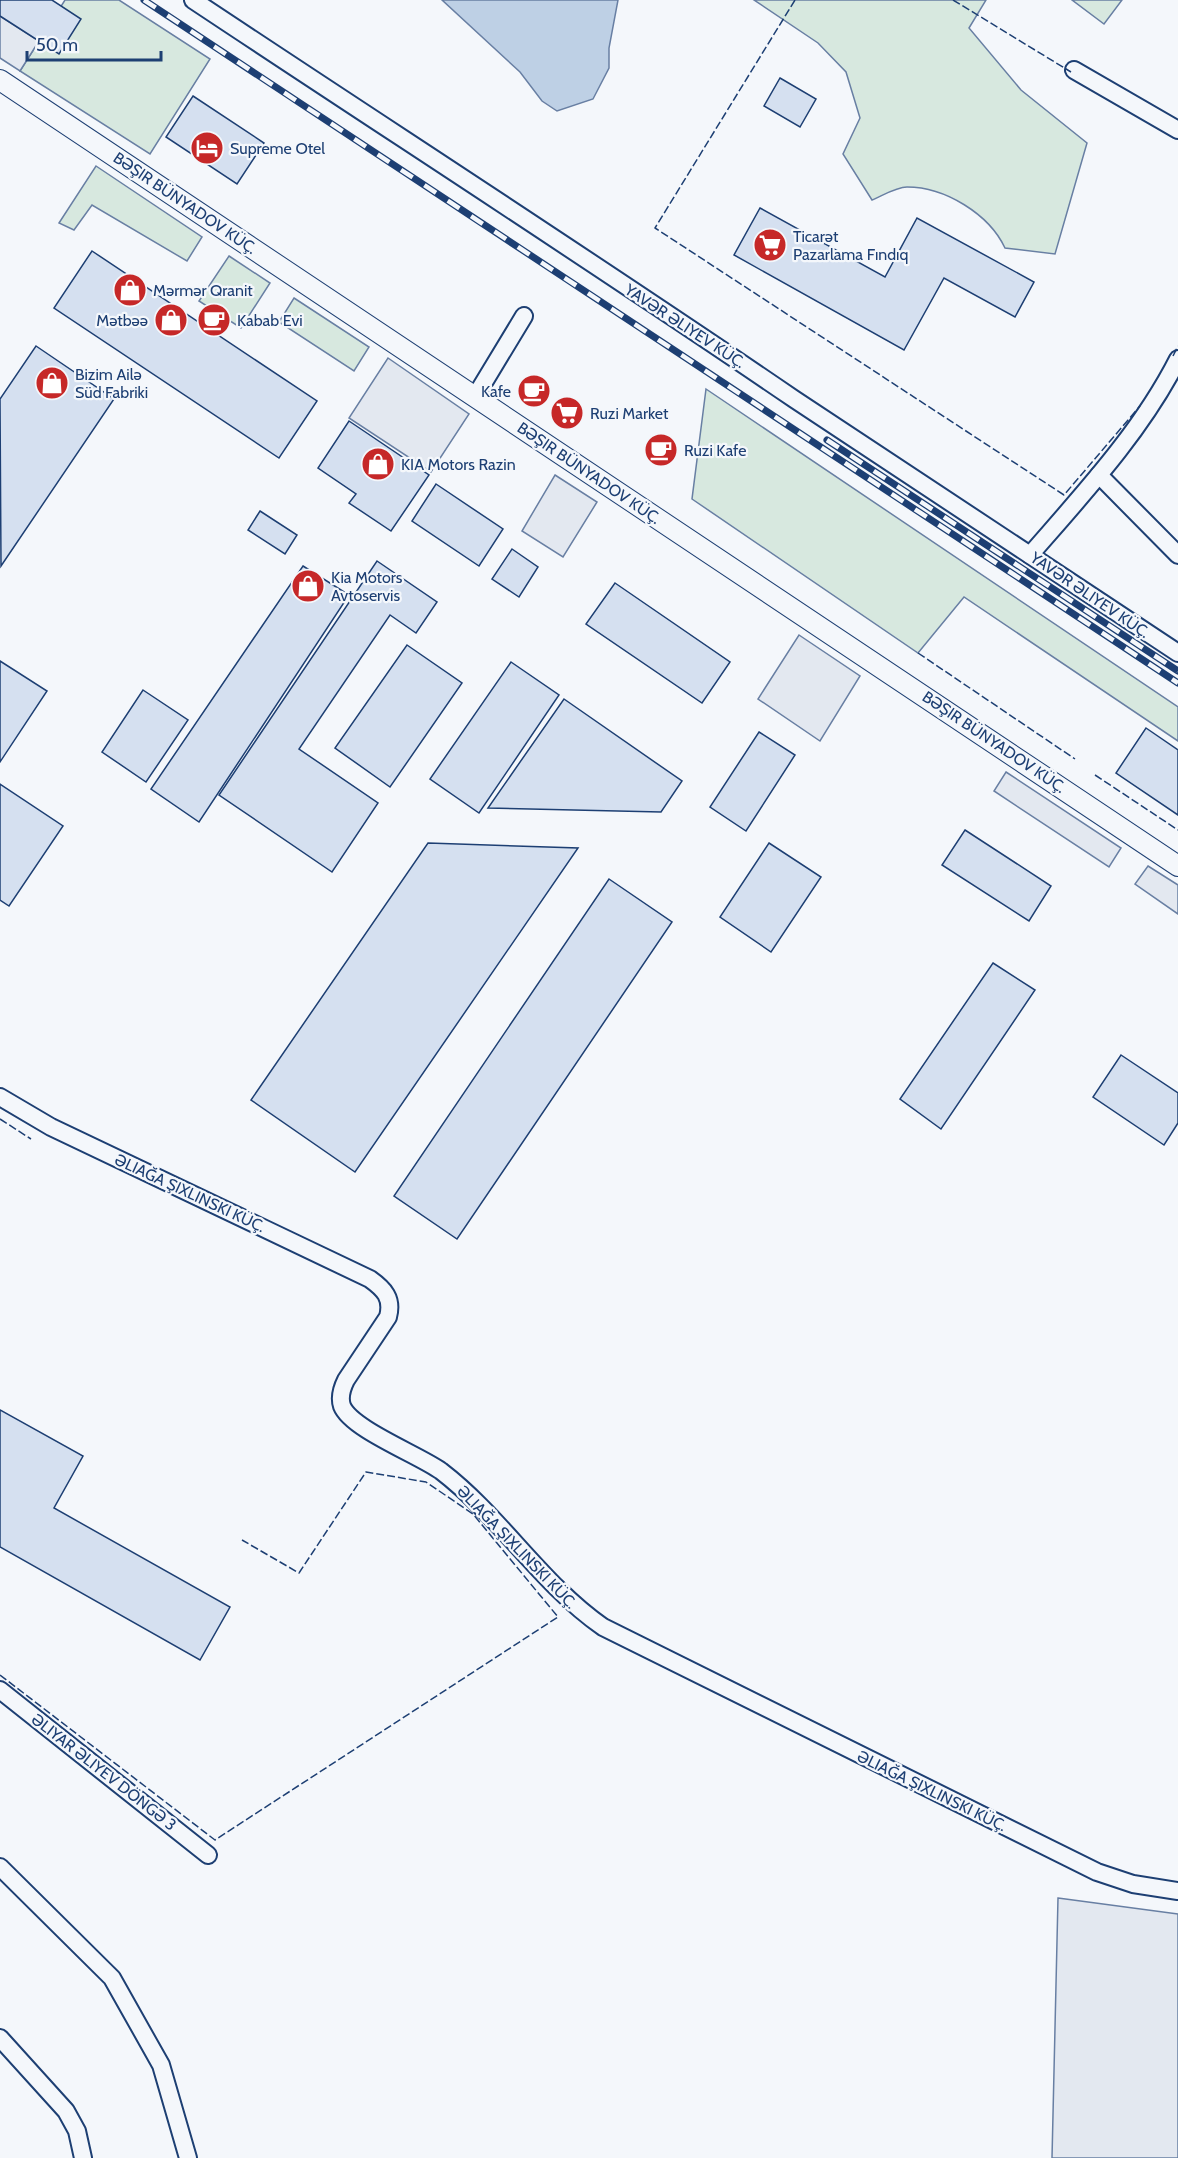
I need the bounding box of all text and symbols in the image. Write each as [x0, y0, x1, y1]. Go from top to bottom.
scale bar [27, 24, 160, 62]
text: 50 m [36, 34, 78, 56]
hotel icon: Supreme Otel [189, 130, 225, 166]
place label: Supreme Otel [230, 139, 325, 158]
street label: BƏŞIR BÜNYADOV KÜÇ. [110, 148, 260, 258]
supermarket icon: Ticarət Pazarlama Fındıq [752, 227, 788, 263]
place label: Ticarət Pazarlama Fındıq [793, 227, 908, 264]
shop icon: Mərmər Qranit [112, 272, 148, 308]
street label: YAVƏR ƏLIYEV KÜÇ. [620, 279, 749, 372]
place label: Mərmər Qranit [153, 281, 253, 300]
shop icon: Mətbəə [153, 302, 189, 338]
cafe icon: Kabab Evi [196, 302, 232, 338]
place label: Mətbəə [96, 311, 148, 330]
place label: Kabab Evi [237, 311, 303, 330]
shop icon: Bizim Ailə Süd Fabriki [34, 365, 70, 401]
place label: Bizim Ailə Süd Fabriki [75, 365, 148, 402]
cafe icon: Kafe [516, 373, 552, 409]
place label: Kafe [481, 382, 511, 401]
supermarket icon: Ruzi Market [549, 395, 585, 431]
place label: Ruzi Market [590, 404, 669, 423]
street label: BƏŞIR BÜNYADOV KÜÇ. [514, 418, 664, 528]
cafe icon: Ruzi Kafe [643, 432, 679, 468]
place label: Ruzi Kafe [684, 441, 746, 460]
shop icon: KIA Motors Razin [360, 446, 396, 482]
place label: KIA Motors Razin [401, 455, 516, 474]
street label: YAVƏR ƏLIYEV KÜÇ. [1026, 548, 1153, 642]
shop icon: Kia Motors Avtoservis [290, 568, 326, 604]
place label: Kia Motors Avtoservis [331, 568, 403, 605]
street label: BƏŞIR BÜNYADOV KÜÇ. [919, 687, 1069, 797]
street label: ƏLIAĞA ŞIXLINSKI KÜÇ. [112, 1150, 268, 1236]
street label: ƏLIAĞA ŞIXLINSKI KÜÇ. [453, 1482, 581, 1612]
street label: ƏLIYAR ƏLIYEV DÖNGƏ 3 [28, 1710, 180, 1834]
street label: ƏLIAĞA ŞIXLINSKI KÜÇ. [854, 1747, 1010, 1835]

